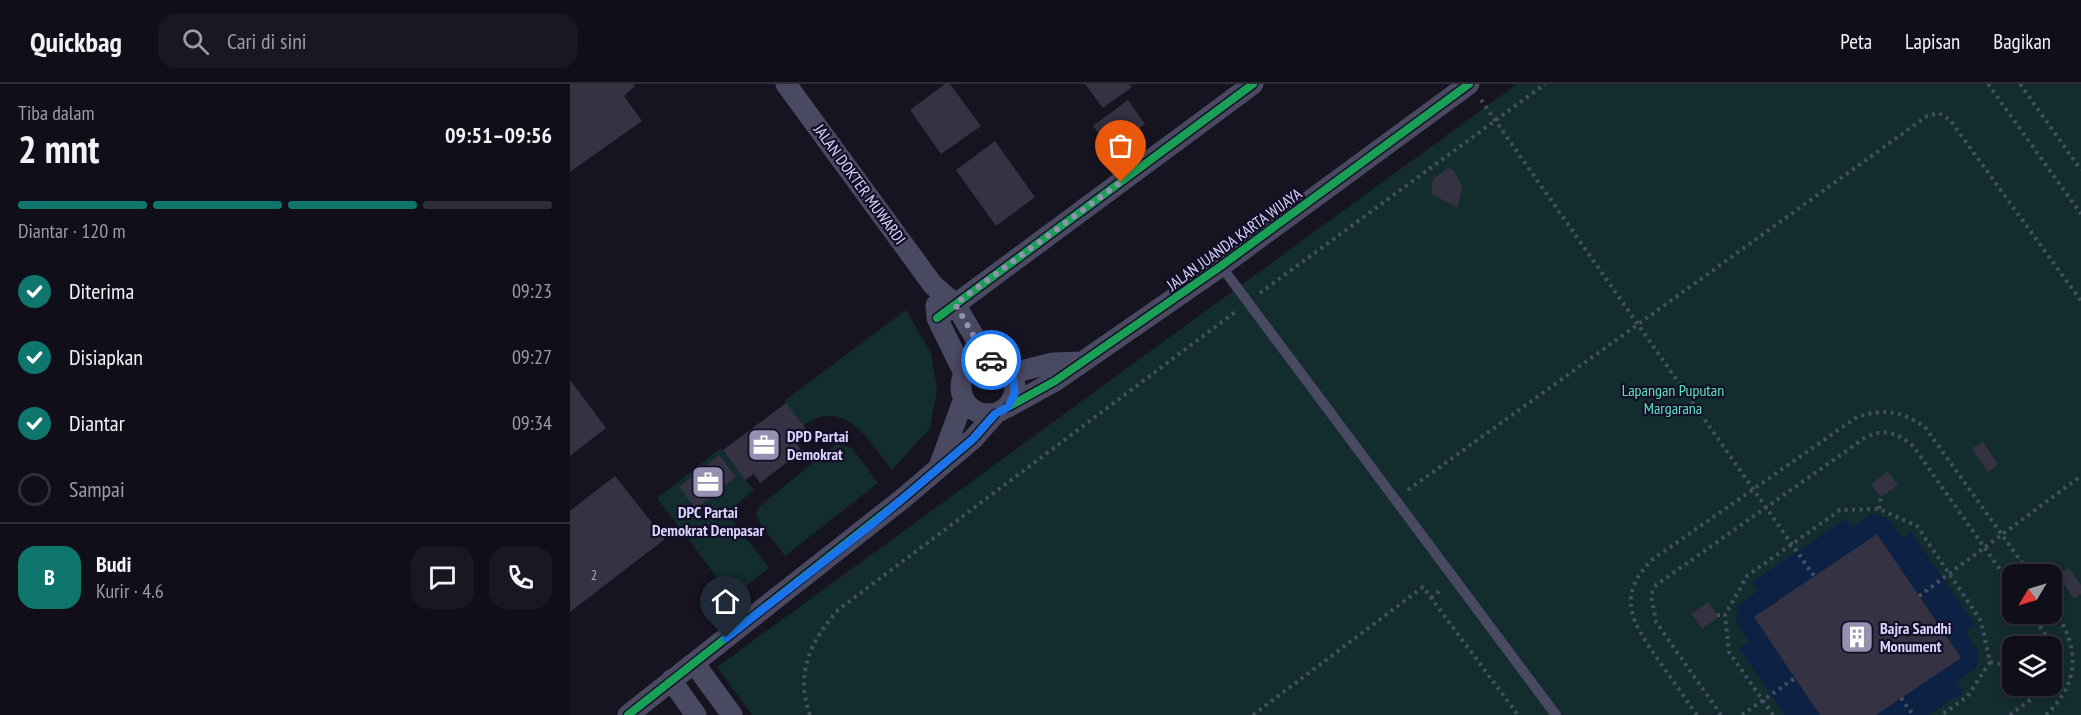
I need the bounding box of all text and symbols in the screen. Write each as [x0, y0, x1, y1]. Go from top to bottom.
search box [158, 14, 578, 68]
text: Quickbag [30, 23, 122, 60]
icon: search [179, 25, 212, 58]
text: Cari di sini [227, 27, 307, 55]
text: Peta [1840, 28, 1872, 55]
text: Lapisan [1905, 28, 1960, 55]
text: Bagikan [1993, 28, 2051, 55]
text: Tiba dalam [18, 100, 95, 126]
street label: JALAN DOKTER MUWARDI [809, 119, 910, 248]
pin [1095, 120, 1146, 182]
text: 09:51–09:56 [445, 121, 552, 149]
text: 2 mnt [18, 123, 99, 174]
icon: bag [1104, 129, 1137, 162]
street label: JALAN JUANDA KARTA WIJAYA [1162, 183, 1306, 295]
text: Diantar · 120 m [18, 218, 126, 244]
icon: check [18, 275, 51, 308]
text: Diterima [69, 277, 134, 305]
text: 09:23 [512, 278, 552, 304]
courier [961, 330, 1021, 390]
icon: check [18, 341, 51, 374]
text: Disiapkan [69, 343, 143, 371]
text: 09:27 [512, 344, 552, 370]
icon: car [975, 344, 1008, 377]
park label: Lapangan Puputan Margarana [1622, 380, 1724, 418]
icon: check [18, 407, 51, 440]
text: Diantar [69, 409, 125, 437]
text: 09:34 [512, 410, 552, 436]
place label: DPD Partai Demokrat [787, 426, 849, 464]
office icon: DPD Partai Demokrat [746, 427, 782, 463]
office icon: DPC Partai Demokrat Denpasar [690, 464, 726, 500]
text: Sampai [69, 475, 125, 503]
place label: DPC Partai Demokrat Denpasar [652, 502, 764, 540]
button: chat [411, 546, 474, 609]
button: phone [489, 546, 552, 609]
text: Budi [96, 550, 131, 578]
text: B [44, 563, 55, 591]
north arrow [2002, 564, 2062, 624]
map controls [2002, 564, 2062, 696]
house number: 2 [591, 566, 597, 584]
pin [700, 576, 751, 638]
text: Kurir · 4.6 [96, 578, 164, 604]
icon: home [709, 585, 742, 618]
place label: Bajra Sandhi Monument [1880, 618, 1952, 656]
building icon: Bajra Sandhi Monument [1839, 619, 1875, 655]
button: layers [2002, 636, 2062, 696]

